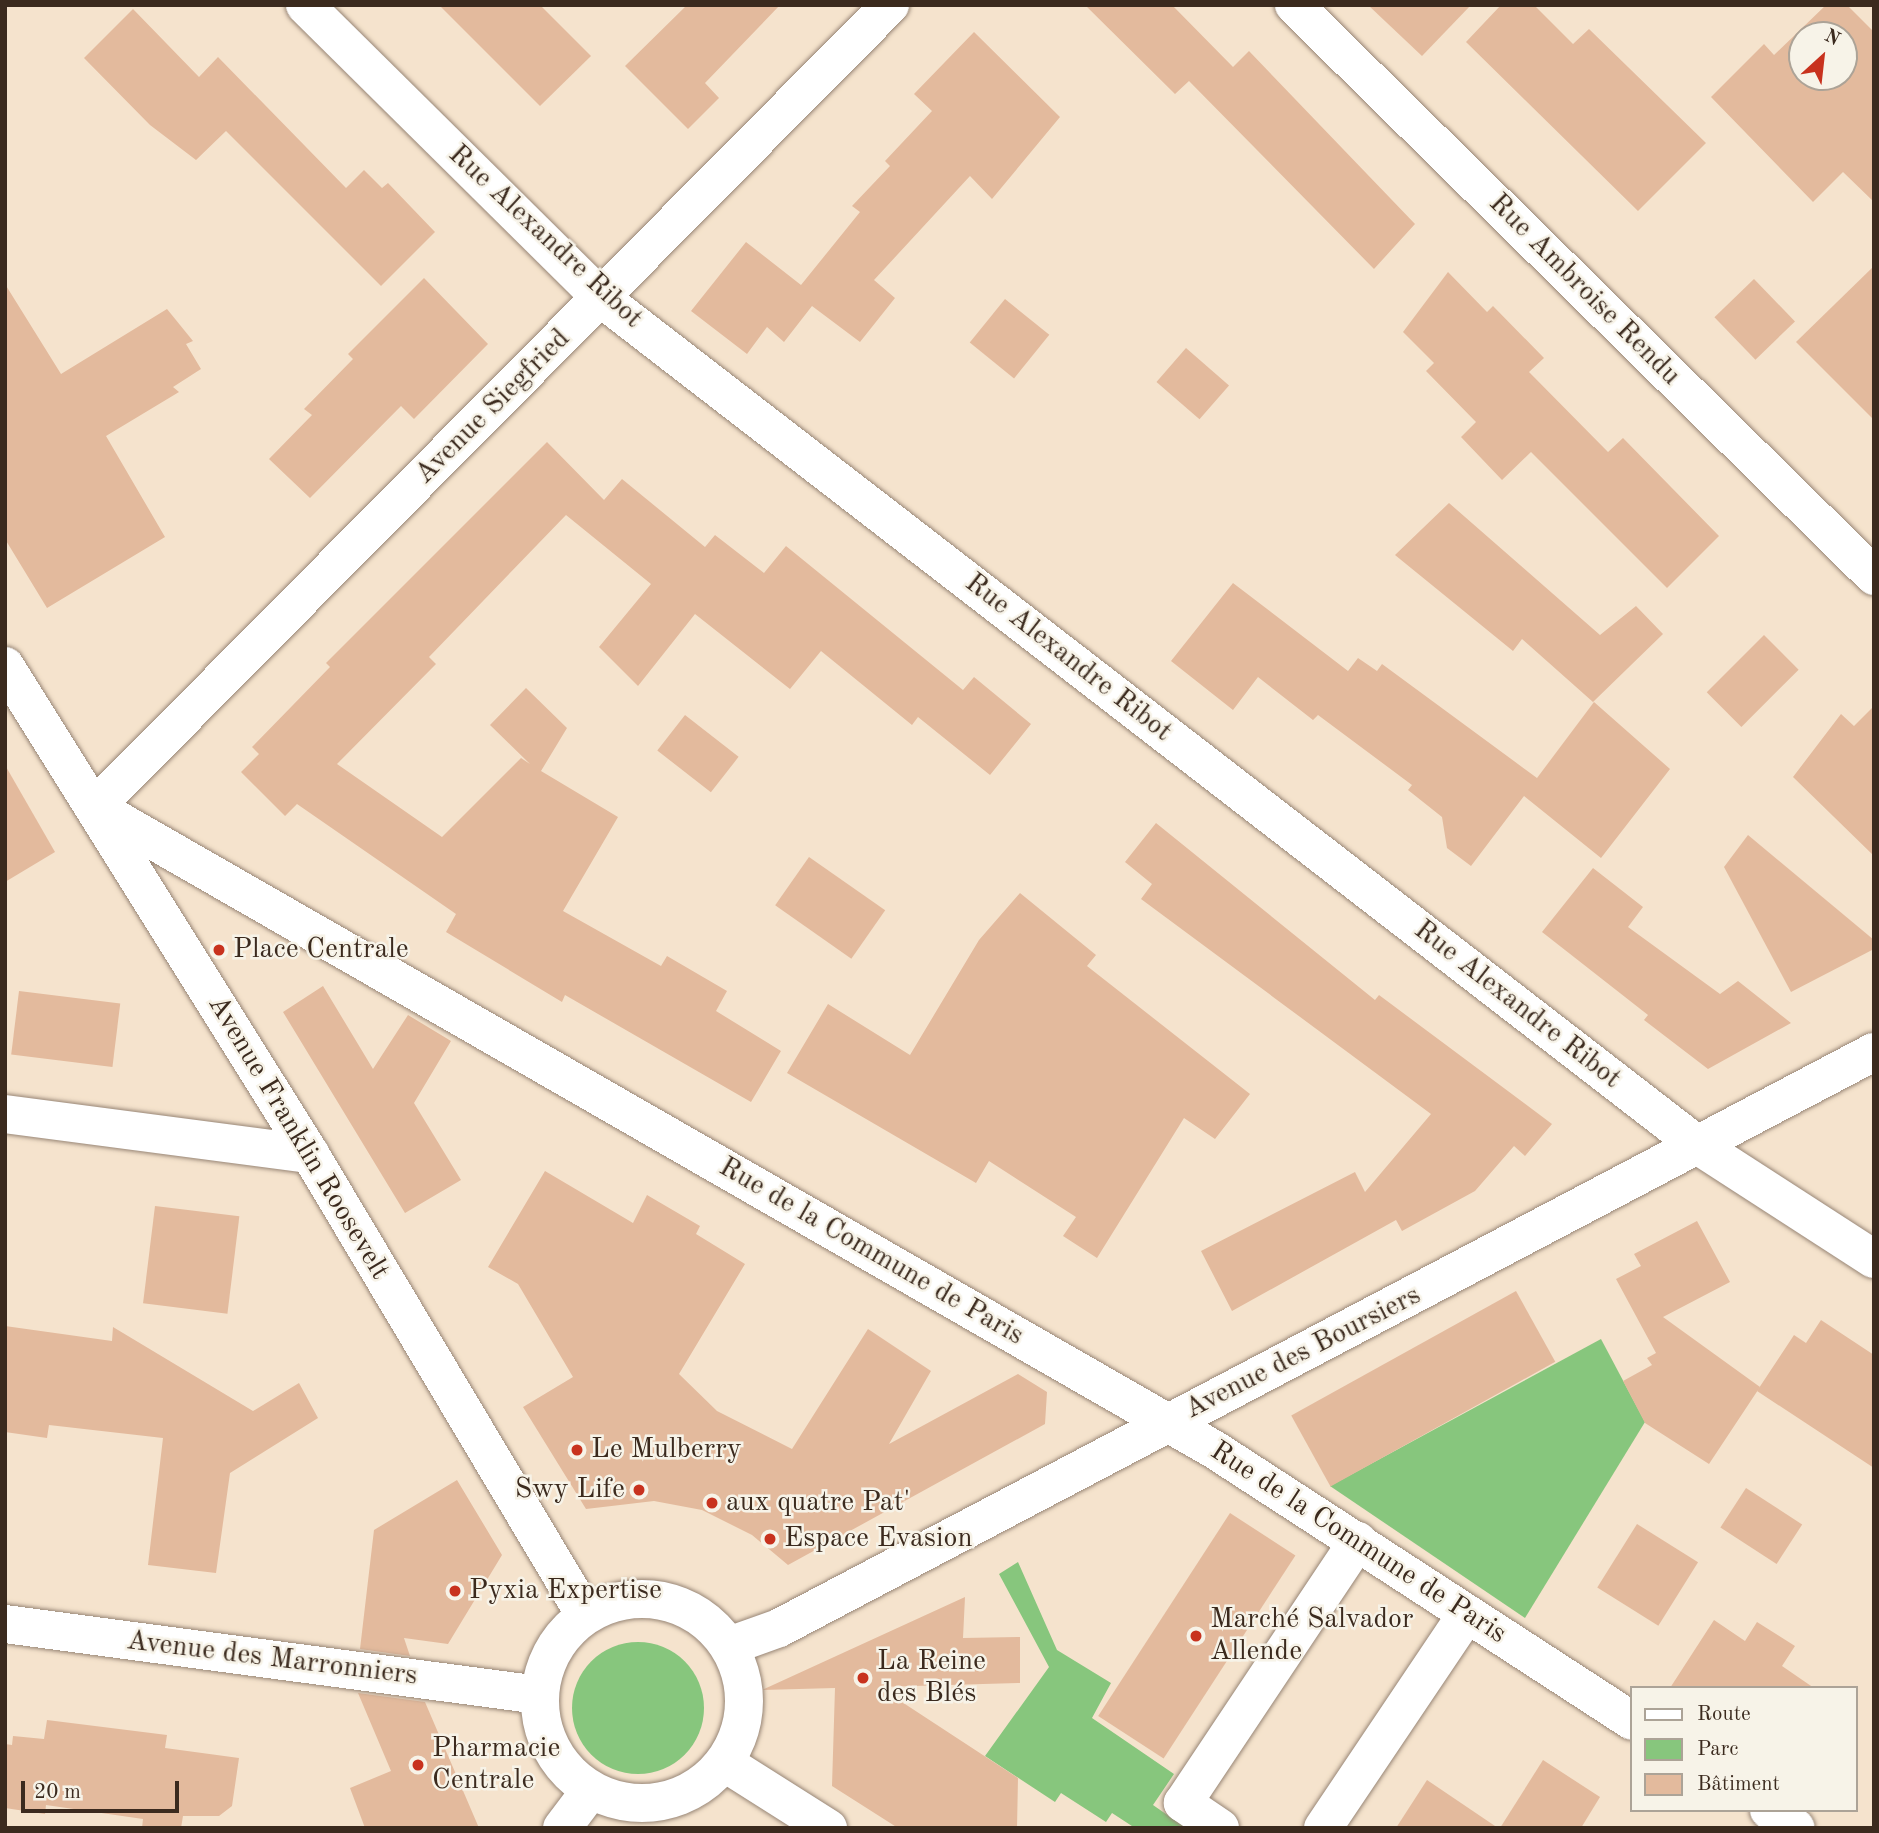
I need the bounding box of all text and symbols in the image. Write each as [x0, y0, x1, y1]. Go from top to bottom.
north arrow [1788, 21, 1858, 91]
text: N [1821, 27, 1843, 50]
street label: Rue Alexandre Ribot [441, 138, 649, 336]
street label: Rue Ambroise Rendu [1481, 187, 1687, 393]
street label: Avenue Siegfried [408, 322, 578, 492]
street label: Rue Alexandre Ribot [958, 567, 1178, 749]
street label: Rue Alexandre Ribot [1407, 914, 1627, 1096]
place label: Place Centrale [233, 933, 409, 967]
marker: Place Centrale [211, 942, 227, 958]
street label: Avenue Franklin Roosevelt [200, 990, 396, 1286]
street label: Rue de la Commune de Paris [713, 1151, 1029, 1353]
street label: Avenue des Boursiers [1179, 1279, 1427, 1427]
place label: Le Mulberry [591, 1433, 741, 1467]
street label: Rue de la Commune de Paris [1204, 1435, 1512, 1651]
marker: Le Mulberry [569, 1442, 585, 1458]
place label: Swy Life [515, 1473, 625, 1507]
marker: Swy Life [631, 1482, 647, 1498]
place label: aux quatre Pat' [726, 1486, 910, 1520]
marker: aux quatre Pat' [704, 1495, 720, 1511]
place label: Espace Evasion [784, 1522, 973, 1556]
marker: Espace Evasion [762, 1531, 778, 1547]
place label: Pyxia Expertise [469, 1574, 662, 1608]
marker: Pyxia Expertise [447, 1583, 463, 1599]
place label: Marché Salvador Allende [1210, 1603, 1413, 1669]
street label: Avenue des Marronniers [125, 1624, 419, 1694]
marker: Marché Salvador Allende [1188, 1628, 1204, 1644]
place label: La Reine des Blés [877, 1645, 986, 1711]
marker: La Reine des Blés [855, 1670, 871, 1686]
legend [1630, 1686, 1858, 1812]
text: Route [1697, 1704, 1751, 1725]
place label: Pharmacie Centrale [432, 1732, 560, 1798]
text: Parc [1697, 1739, 1739, 1760]
marker: Pharmacie Centrale [410, 1757, 426, 1773]
scale bar [24, 1766, 182, 1810]
text: Bâtiment [1697, 1774, 1780, 1795]
text: 20 m [34, 1782, 81, 1803]

